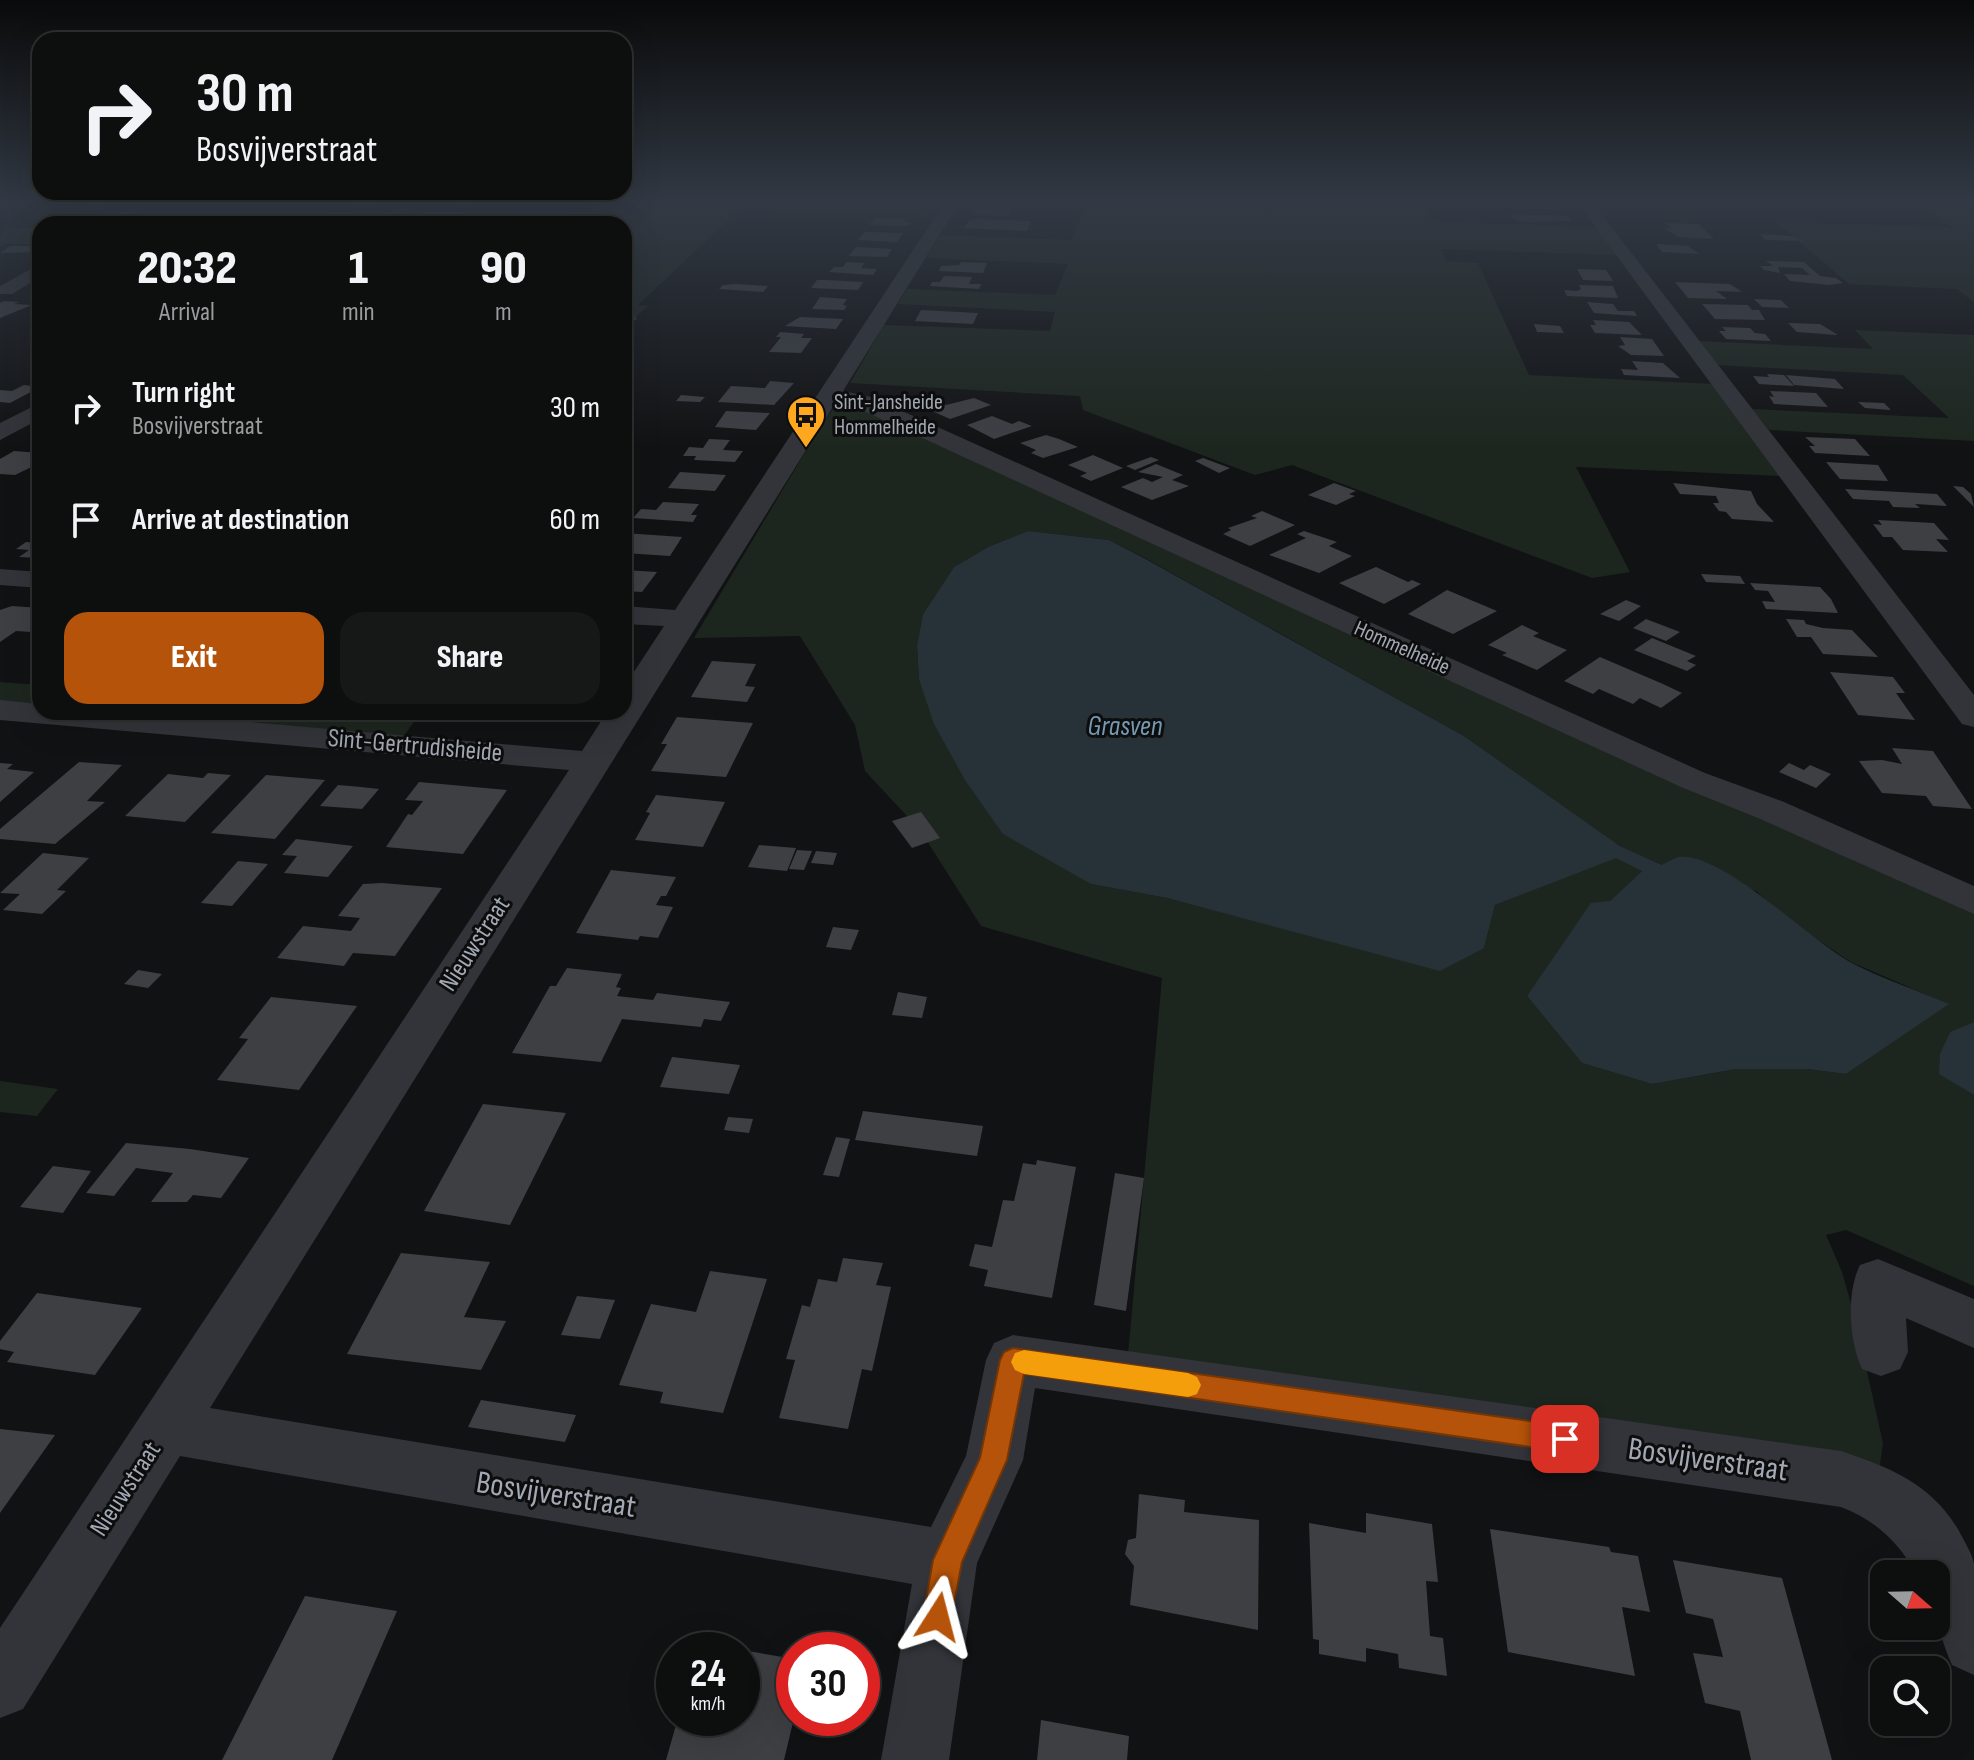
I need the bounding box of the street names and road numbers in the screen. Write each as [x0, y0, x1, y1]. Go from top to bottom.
street label: Hommelheide [1350, 615, 1454, 681]
street label: Sint-Gertrudisheide [326, 723, 504, 769]
street label: Nieuwstraat [433, 891, 517, 997]
street label: Bosvijverstraat [1626, 1429, 1790, 1491]
street label: Nieuwstraat [84, 1436, 168, 1542]
street label: Bosvijverstraat [473, 1463, 639, 1527]

